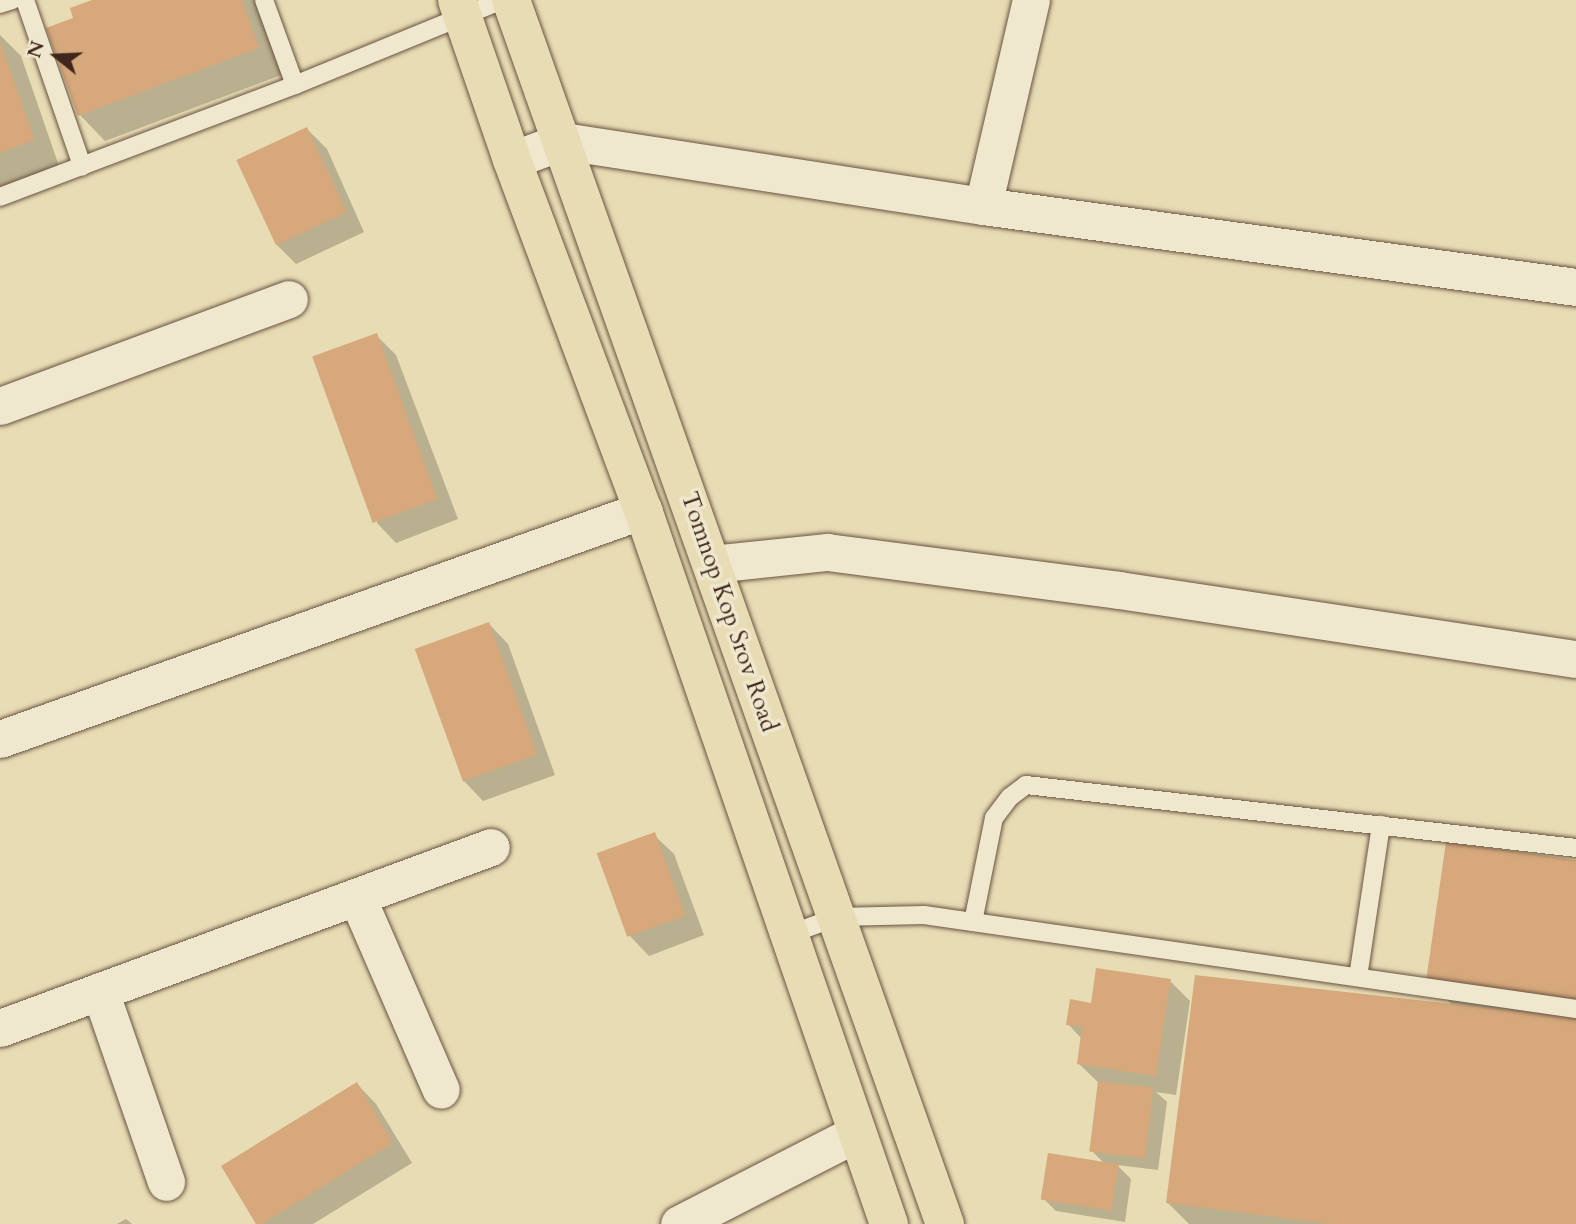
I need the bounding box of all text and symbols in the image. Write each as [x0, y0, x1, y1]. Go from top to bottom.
north arrow [21, 21, 91, 91]
text: N [21, 38, 51, 61]
street label: Tomnop Kop Srov Road [674, 488, 784, 736]

